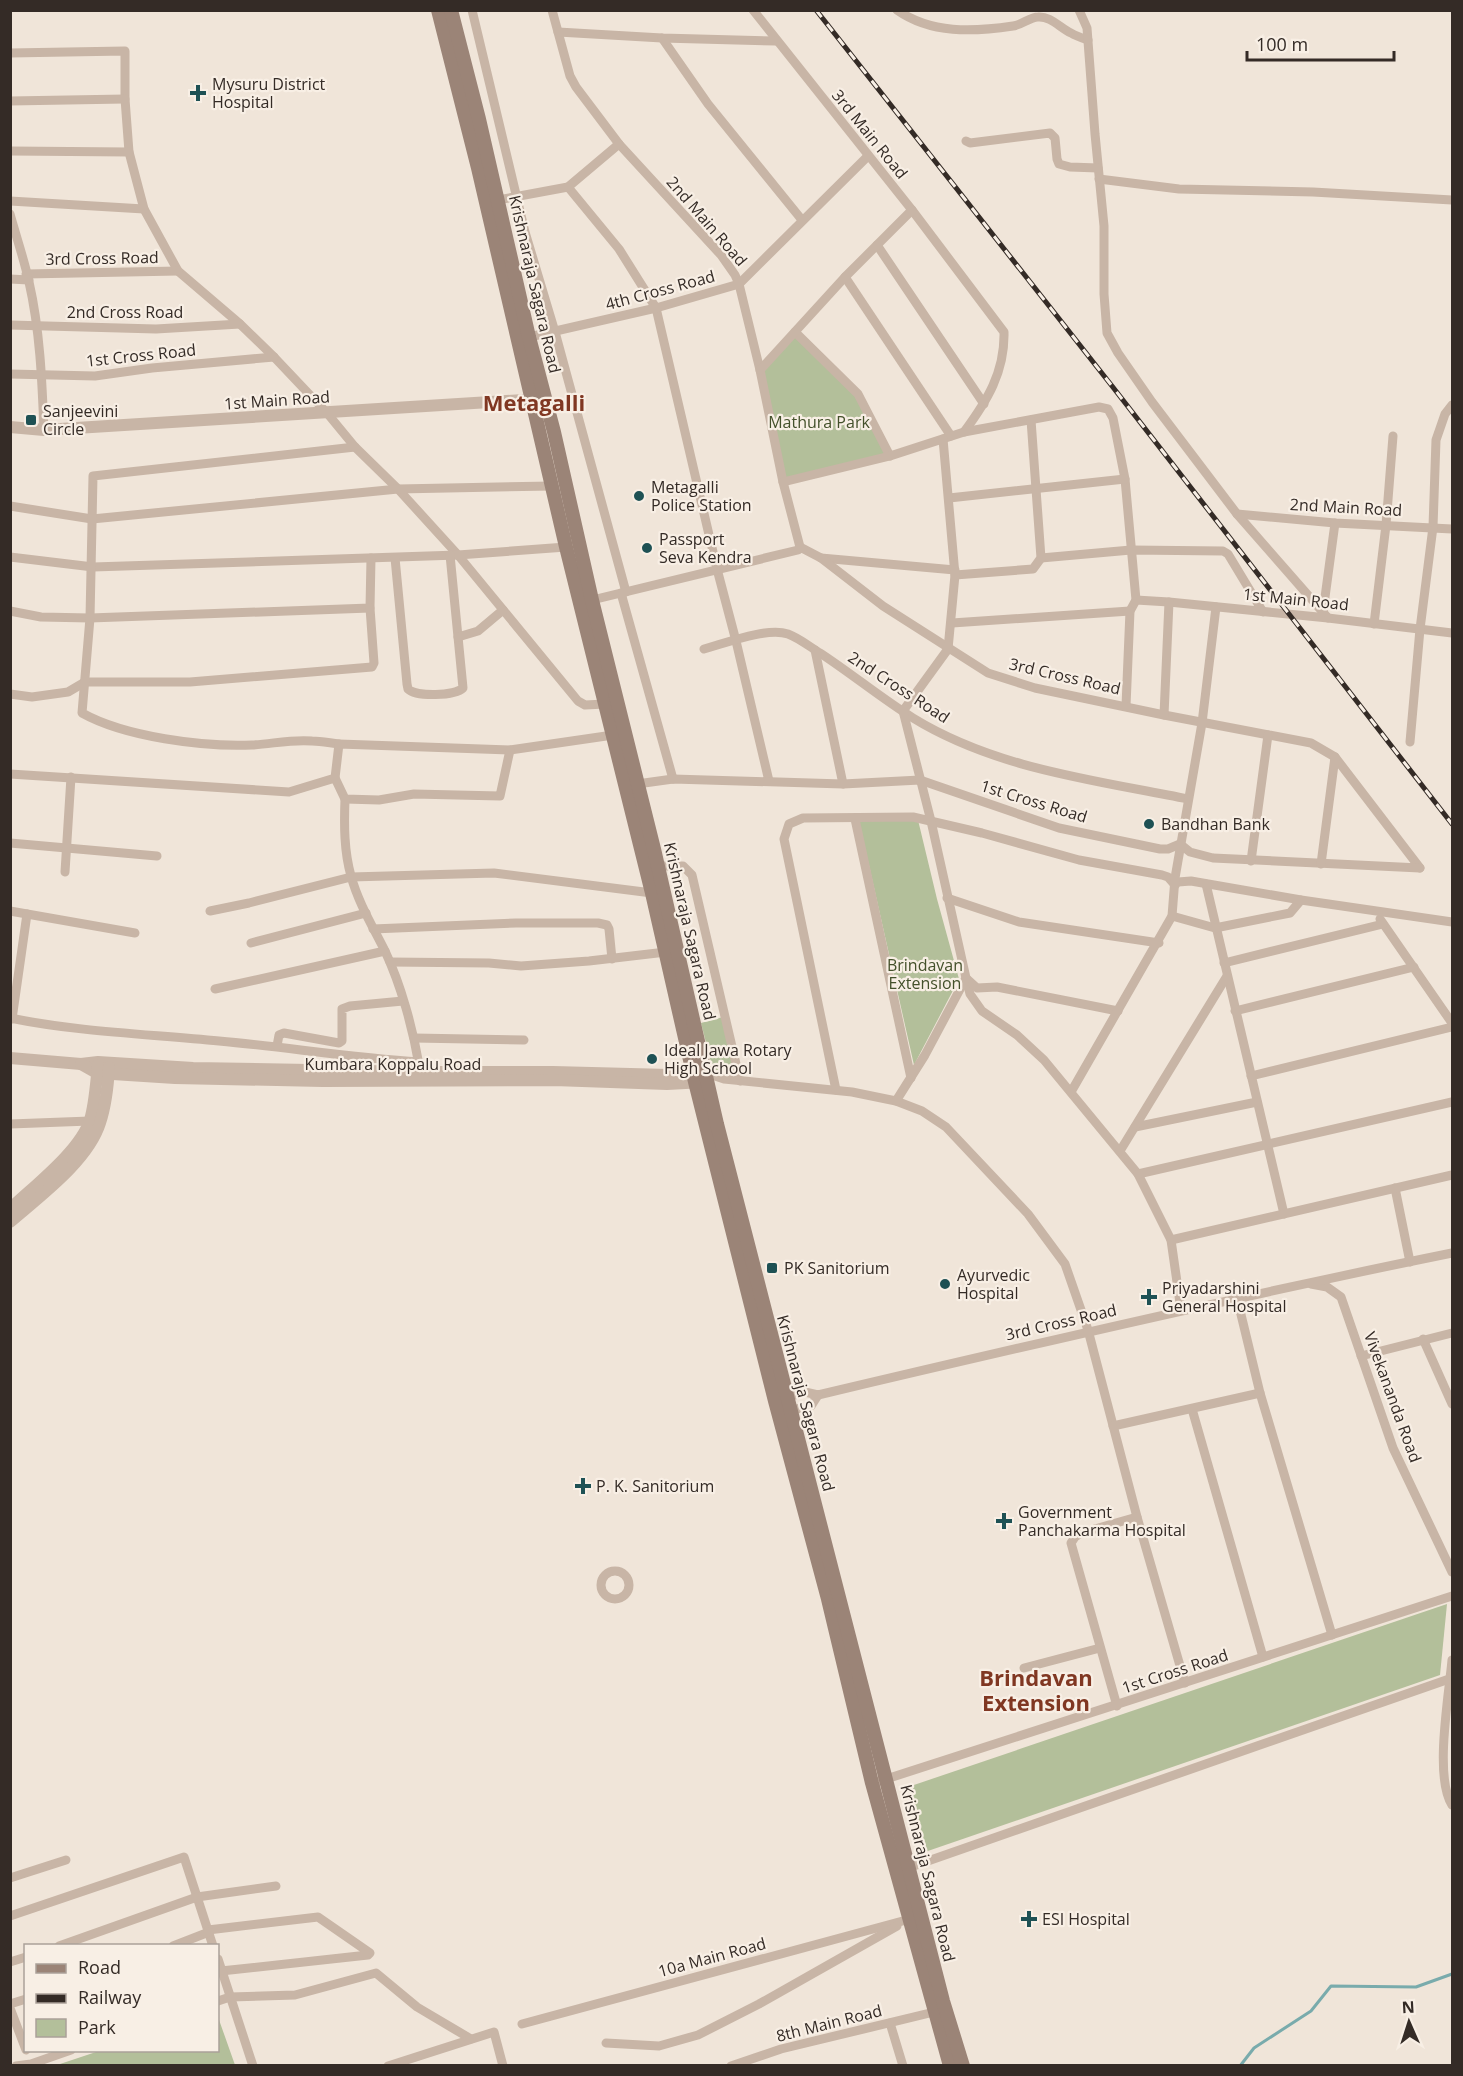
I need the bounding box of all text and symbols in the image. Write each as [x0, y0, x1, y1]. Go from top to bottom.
scale bar [1247, 24, 1394, 62]
text: 100 m [1256, 32, 1308, 56]
place label: Mysuru District Hospital [212, 73, 326, 113]
marker: Mysuru District Hospital [189, 84, 207, 102]
street label: 3rd Main Road [827, 85, 913, 183]
street label: 2nd Main Road [662, 171, 752, 271]
street label: Krishnaraja Sagara Road [504, 193, 566, 375]
street label: 3rd Cross Road [45, 246, 159, 270]
street label: 4th Cross Road [603, 265, 717, 315]
street label: 2nd Cross Road [67, 301, 183, 323]
street label: 1st Cross Road [85, 338, 197, 372]
street label: 1st Main Road [223, 385, 331, 415]
district label: Metagalli [483, 387, 585, 417]
place label: Sanjeevini Circle [43, 400, 118, 440]
park label: Mathura Park [768, 411, 870, 433]
marker: Sanjeevini Circle [24, 413, 38, 427]
place label: Metagalli Police Station [651, 476, 752, 516]
marker: Metagalli Police Station [632, 489, 646, 503]
street label: 2nd Main Road [1289, 493, 1403, 521]
place label: Passport Seva Kendra [659, 528, 752, 568]
marker: Passport Seva Kendra [640, 541, 654, 555]
street label: 1st Main Road [1242, 583, 1350, 615]
street label: 2nd Cross Road [844, 646, 954, 728]
street label: 3rd Cross Road [1007, 653, 1123, 699]
street label: 1st Cross Road [978, 774, 1090, 828]
place label: Bandhan Bank [1161, 813, 1271, 835]
marker: Bandhan Bank [1142, 817, 1156, 831]
street label: Krishnaraja Sagara Road [659, 840, 721, 1022]
park label: Brindavan Extension [887, 954, 963, 994]
place label: Ideal Jawa Rotary High School [664, 1039, 793, 1079]
marker: Ideal Jawa Rotary High School [645, 1052, 659, 1066]
street label: Kumbara Koppalu Road [305, 1053, 481, 1075]
place label: PK Sanitorium [784, 1257, 890, 1279]
marker: PK Sanitorium [765, 1261, 779, 1275]
place label: Ayurvedic Hospital [957, 1264, 1030, 1304]
marker: Ayurvedic Hospital [938, 1277, 952, 1291]
place label: Priyadarshini General Hospital [1162, 1277, 1287, 1317]
marker: Priyadarshini General Hospital [1140, 1288, 1158, 1306]
street label: 3rd Cross Road [1003, 1299, 1119, 1345]
street label: Krishnaraja Sagara Road [772, 1312, 840, 1494]
street label: Vivekananda Road [1359, 1329, 1427, 1465]
place label: P. K. Sanitorium [596, 1475, 714, 1497]
marker: P. K. Sanitorium [574, 1477, 592, 1495]
place label: Government Panchakarma Hospital [1018, 1501, 1186, 1541]
marker: Government Panchakarma Hospital [995, 1512, 1013, 1530]
street label: 1st Cross Road [1119, 1643, 1231, 1699]
district label: Brindavan Extension [979, 1662, 1093, 1717]
street label: Krishnaraja Sagara Road [895, 1782, 961, 1964]
place label: ESI Hospital [1042, 1908, 1130, 1930]
marker: ESI Hospital [1020, 1910, 1038, 1928]
street label: 10a Main Road [656, 1932, 768, 1982]
legend [24, 1944, 219, 2052]
text: Road [78, 1955, 121, 1979]
text: Railway [78, 1985, 142, 2009]
north arrow [1379, 1992, 1439, 2052]
text: N [1401, 1996, 1415, 2018]
street label: 8th Main Road [774, 1999, 884, 2047]
text: Park [78, 2015, 116, 2039]

